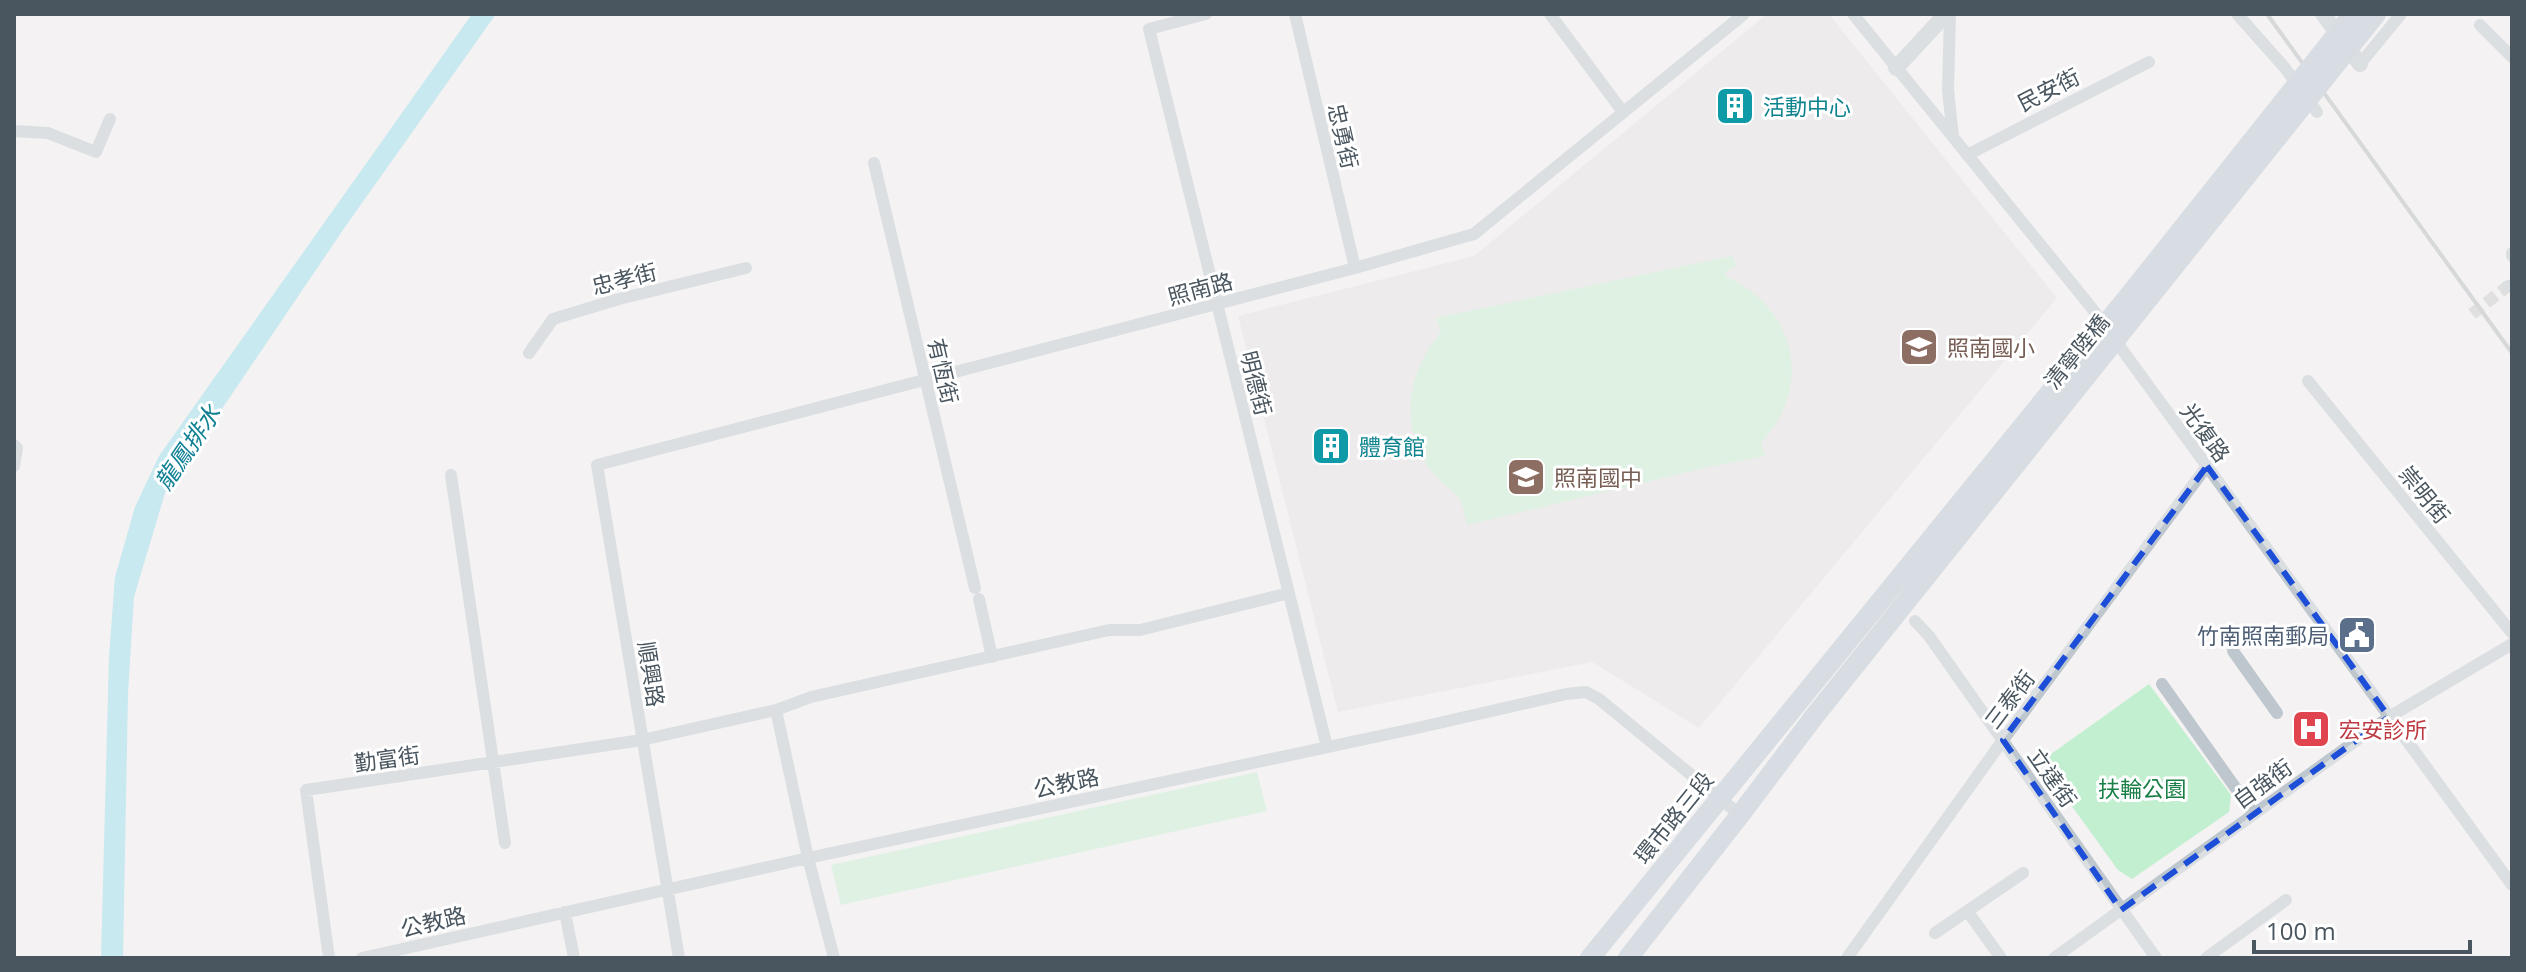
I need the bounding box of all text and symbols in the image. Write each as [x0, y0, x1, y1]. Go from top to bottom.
street label: 民安街 [2012, 61, 2084, 117]
building icon: 活動中心 [1714, 85, 1756, 127]
place label: 活動中心 [1763, 91, 1851, 121]
street label: 忠勇街 [1322, 100, 1366, 172]
street label: 忠孝街 [588, 255, 660, 301]
street label: 照南路 [1164, 265, 1236, 311]
street label: 清寧陸橋 [2037, 307, 2115, 395]
school or university icon: 照南國小 [1898, 326, 1940, 368]
place label: 照南國小 [1947, 332, 2035, 362]
street label: 有恆街 [922, 335, 966, 407]
street label: 明德街 [1234, 347, 1280, 419]
street label: 光復路 [2174, 396, 2238, 468]
water label: 龍鳳排水 [146, 397, 228, 496]
building icon: 體育館 [1310, 425, 1352, 467]
place label: 體育館 [1359, 431, 1425, 461]
school or university icon: 照南國中 [1505, 456, 1547, 498]
street label: 崇明街 [2393, 459, 2457, 529]
place label: 照南國中 [1554, 462, 1642, 492]
public building icon: 竹南照南郵局 [2336, 614, 2378, 656]
place label: 竹南照南郵局 [2197, 620, 2329, 650]
street label: 順興路 [632, 639, 672, 709]
street label: 三泰街 [1977, 664, 2041, 734]
hospital icon: 宏安診所 [2290, 708, 2332, 750]
place label: 宏安診所 [2339, 714, 2427, 744]
street label: 勤富街 [352, 739, 422, 777]
street label: 立達街 [2022, 741, 2084, 813]
street label: 自強街 [2226, 751, 2298, 815]
street label: 公教路 [1031, 760, 1101, 804]
street label: 環市路三段 [1627, 765, 1719, 869]
park label: 扶輪公園 [2098, 773, 2186, 803]
street label: 公教路 [397, 899, 469, 943]
scale bar [2254, 904, 2470, 954]
text: 100 m [2266, 914, 2336, 947]

